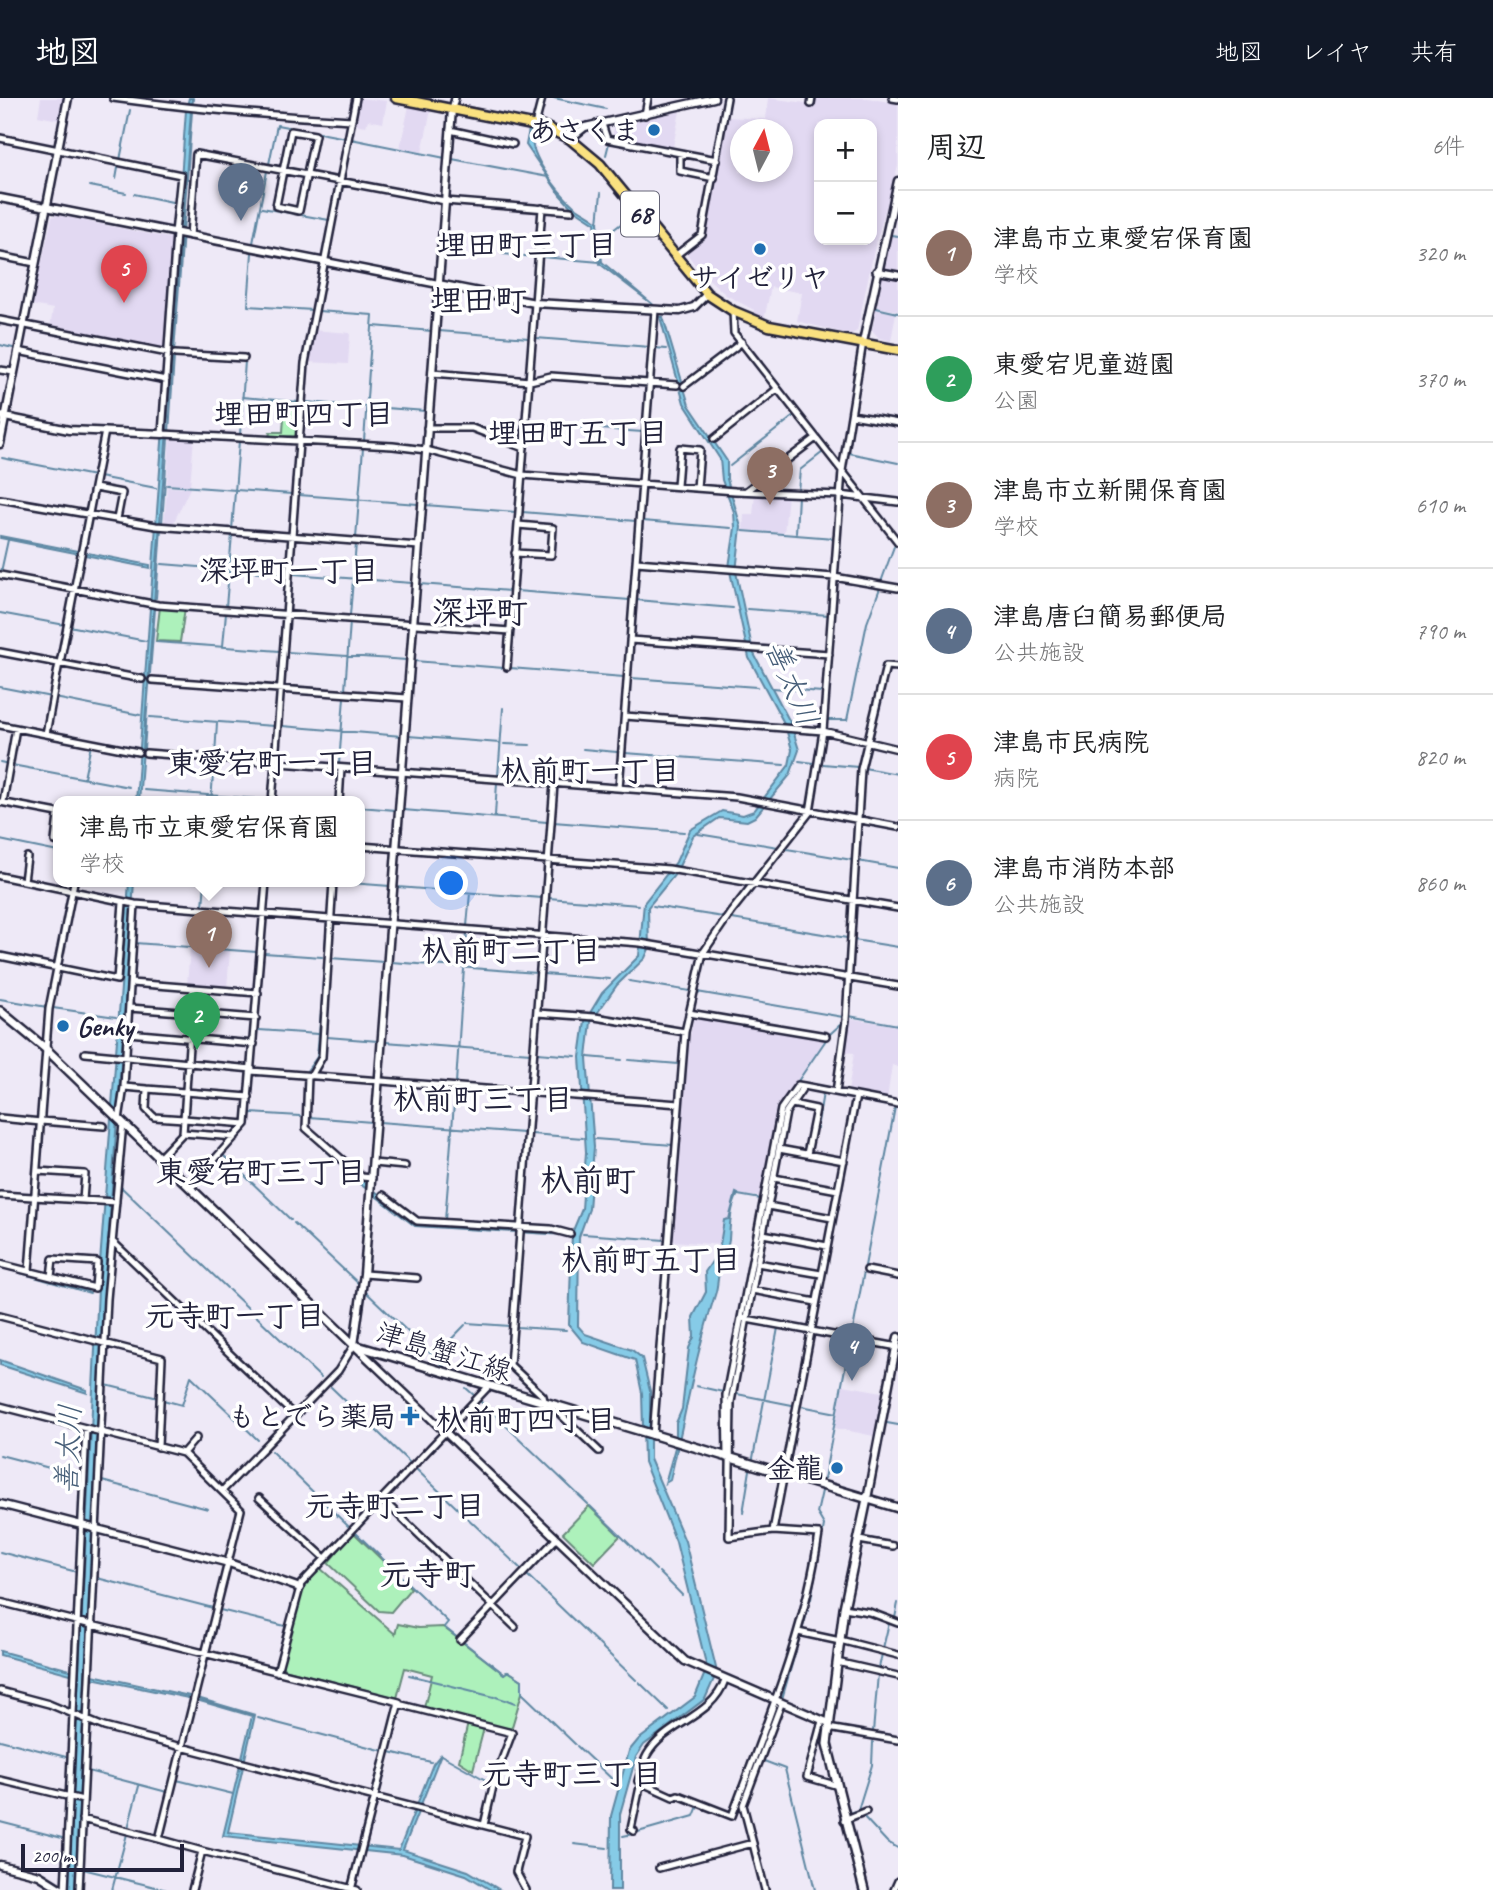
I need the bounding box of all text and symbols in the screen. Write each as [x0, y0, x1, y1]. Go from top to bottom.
text: 地図 [35, 31, 101, 73]
text: 地図 [1215, 37, 1263, 67]
text: レイヤ [1301, 37, 1372, 67]
text: 共有 [1410, 37, 1458, 67]
place label: あさくま [529, 113, 640, 148]
north arrow [730, 119, 793, 182]
map controls [814, 119, 877, 245]
button: + [814, 119, 877, 182]
marker: あさくま [646, 122, 662, 138]
text: 周辺 [926, 128, 986, 166]
text: 6件 [1432, 132, 1465, 161]
pin: 6 [218, 163, 264, 221]
button: − [814, 182, 877, 245]
road number: 68 [621, 192, 659, 237]
text: 津島市立東愛宕保育園 [993, 222, 1253, 255]
district label: 埋田町三丁目 [437, 226, 617, 264]
text: 1 [944, 239, 954, 268]
text: 320 m [1416, 239, 1465, 268]
marker: サイゼリヤ [752, 241, 768, 257]
pin: 5 [101, 245, 147, 303]
place label: サイゼリヤ [691, 260, 829, 295]
text: 学校 [993, 260, 1039, 289]
district label: 埋田町 [431, 280, 527, 321]
text: 東愛宕児童遊園 [993, 348, 1175, 381]
text: 2 [944, 365, 954, 394]
text: 370 m [1416, 365, 1465, 394]
text: 公園 [993, 386, 1039, 415]
district label: 埋田町四丁目 [214, 395, 394, 433]
district label: 埋田町五丁目 [488, 414, 668, 452]
pin: 3 [747, 447, 793, 505]
text: 津島市立新開保育園 [993, 474, 1227, 507]
text: 3 [944, 491, 954, 520]
text: 610 m [1416, 491, 1465, 520]
text: 学校 [993, 512, 1039, 541]
district label: 深坪町一丁目 [199, 552, 379, 590]
district label: 深坪町 [432, 592, 528, 633]
text: 津島唐臼簡易郵便局 [993, 600, 1227, 633]
text: 4 [944, 617, 954, 646]
text: 790 m [1416, 617, 1465, 646]
water label: 善太川 [757, 634, 827, 732]
text: 公共施設 [993, 638, 1085, 667]
text: 津島市民病院 [993, 726, 1149, 759]
text: 5 [944, 743, 954, 772]
text: 820 m [1416, 743, 1465, 772]
district label: 東愛宕町一丁目 [167, 744, 377, 782]
district label: 杁前町一丁目 [500, 752, 680, 790]
text: 病院 [993, 764, 1039, 793]
popup [53, 796, 365, 887]
text: 津島市立東愛宕保育園 [79, 811, 339, 844]
text: 学校 [79, 849, 125, 878]
text: 津島市消防本部 [993, 852, 1175, 885]
your location [434, 866, 468, 900]
text: 6 [944, 869, 954, 898]
text: 860 m [1416, 869, 1465, 898]
text: 公共施設 [993, 890, 1085, 919]
pin: 1 [186, 910, 232, 968]
district label: 杁前町二丁目 [421, 932, 601, 970]
pin: 2 [174, 992, 220, 1050]
place label: Genky [77, 1009, 137, 1044]
marker: Genky [55, 1018, 71, 1034]
district label: 杁前町三丁目 [393, 1080, 573, 1118]
district label: 東愛宕町三丁目 [156, 1153, 366, 1191]
district label: 杁前町 [540, 1160, 636, 1201]
district label: 杁前町五丁目 [561, 1241, 741, 1279]
district label: 元寺町一丁目 [145, 1297, 325, 1335]
street label: 津島蟹江線 [372, 1314, 516, 1389]
pin: 4 [829, 1323, 875, 1381]
place label: もとでら薬局 [228, 1399, 396, 1434]
district label: 杁前町四丁目 [436, 1401, 616, 1439]
water label: 善太川 [47, 1403, 89, 1495]
marker: もとでら薬局 [402, 1408, 418, 1424]
place label: 金龍 [767, 1451, 823, 1486]
marker: 金龍 [829, 1460, 845, 1476]
district label: 元寺町二丁目 [305, 1487, 485, 1525]
district label: 元寺町 [380, 1554, 476, 1595]
district label: 元寺町三丁目 [482, 1755, 662, 1793]
scale bar [21, 1841, 184, 1873]
text: 200 m [32, 1844, 73, 1868]

